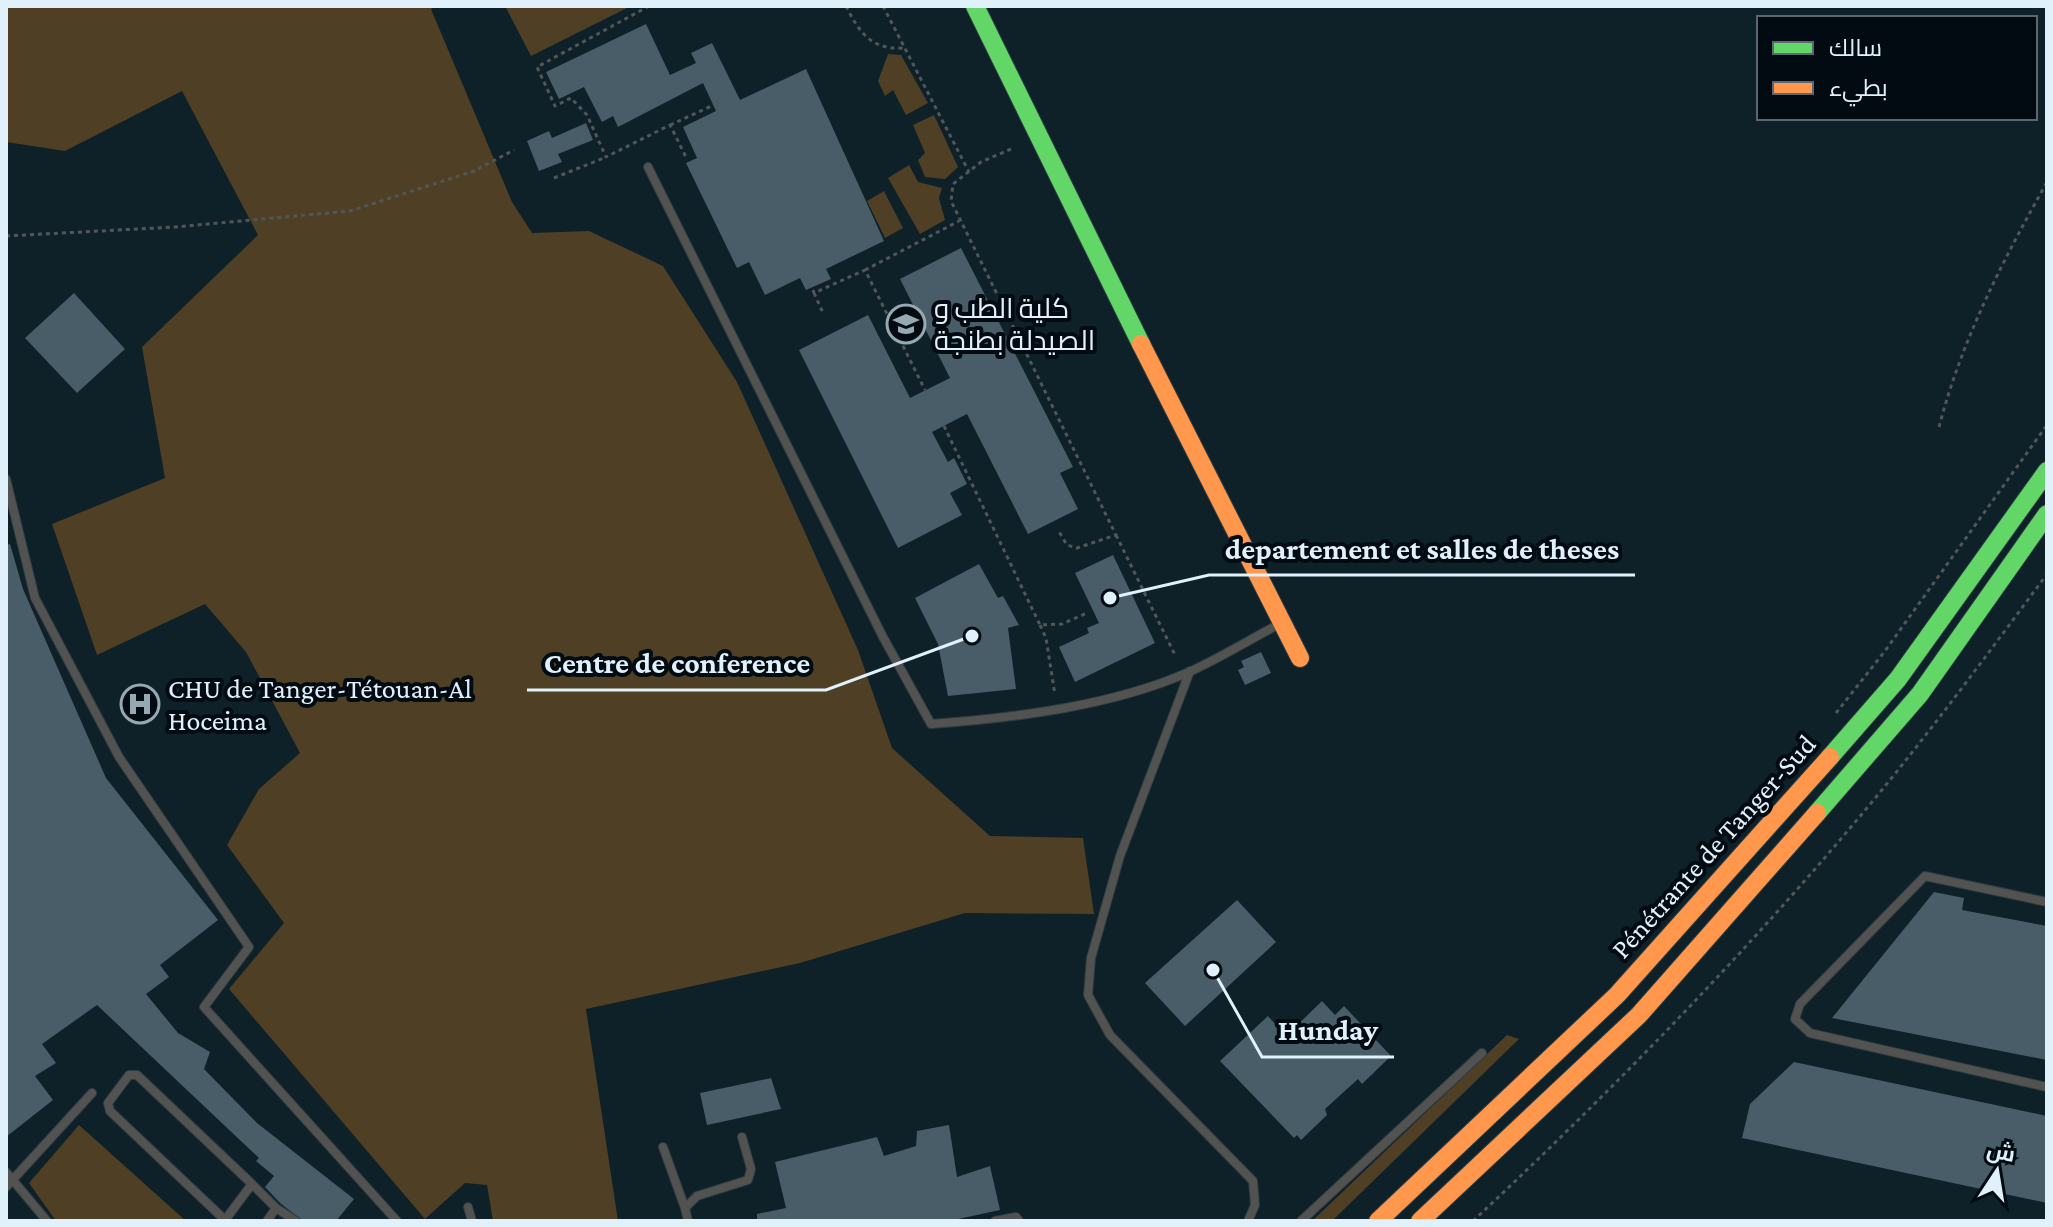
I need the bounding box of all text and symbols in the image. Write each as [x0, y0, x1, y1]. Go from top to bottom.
legend [1757, 16, 2037, 120]
text: سالك [1829, 34, 1882, 61]
text: بطيء [1829, 74, 1888, 107]
place label: كلية الطب و الصيدلة بطنجة [934, 293, 1095, 356]
school or university icon: كلية الطب و الصيدلة بطنجة [885, 303, 927, 345]
callout: departement et salles de theses [1209, 521, 1635, 575]
text: departement et salles de theses [1225, 532, 1619, 565]
callout: Centre de conference [527, 636, 826, 690]
text: Centre de conference [544, 646, 810, 679]
place label: CHU de Tanger-Tétouan-Al Hoceima [168, 673, 472, 736]
hospital icon: CHU de Tanger-Tétouan-Al Hoceima [119, 683, 161, 725]
street label: Pénétrante de Tanger-Sud [1605, 728, 1822, 964]
callout: Hunday [1262, 1003, 1394, 1057]
text: Hunday [1278, 1013, 1379, 1046]
north arrow [1957, 1131, 2037, 1211]
text: ش [1984, 1137, 2017, 1168]

